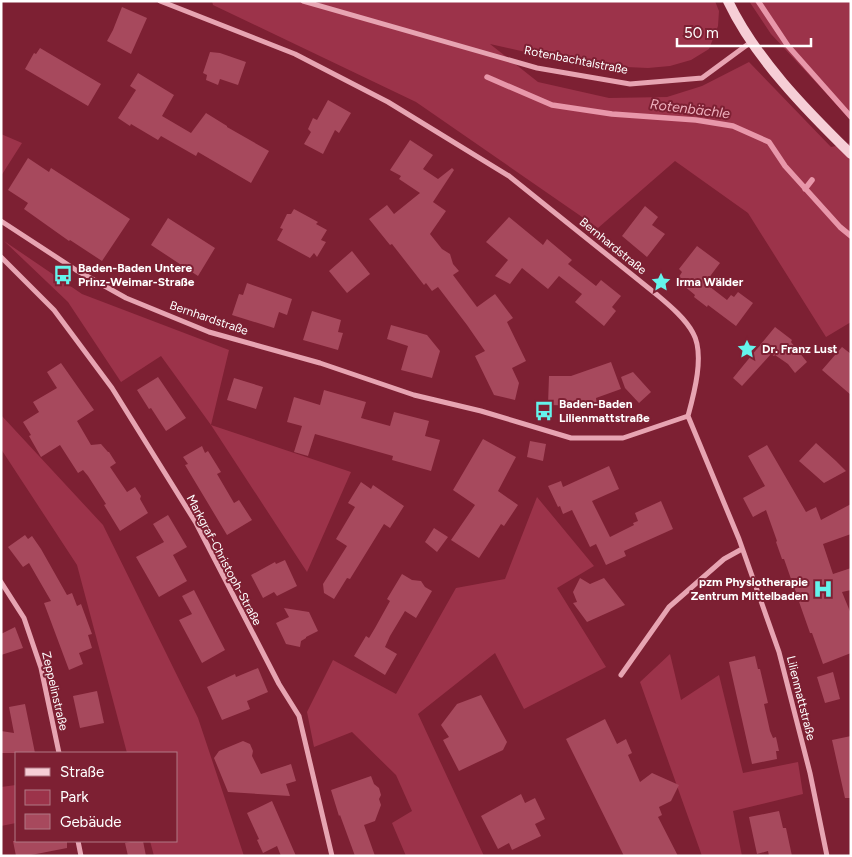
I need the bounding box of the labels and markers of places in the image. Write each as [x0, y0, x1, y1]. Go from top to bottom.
place label: Baden-Baden Untere Prinz-Weimar-Straße [78, 261, 195, 289]
bus stop icon: Baden-Baden Untere Prinz-Weimar-Straße [52, 264, 74, 286]
place icon: Irma Wälder [650, 271, 672, 293]
place label: Irma Wälder [676, 275, 744, 289]
place icon: Dr. Franz Lust [736, 338, 758, 360]
place label: Dr. Franz Lust [762, 342, 838, 356]
place label: Baden-Baden Lilienmattstraße [559, 397, 650, 425]
bus stop icon: Baden-Baden Lilienmattstraße [533, 400, 555, 422]
place label: pzm Physiotherapie Zentrum Mittelbaden [691, 575, 808, 603]
hospital icon: pzm Physiotherapie Zentrum Mittelbaden [812, 578, 834, 600]

